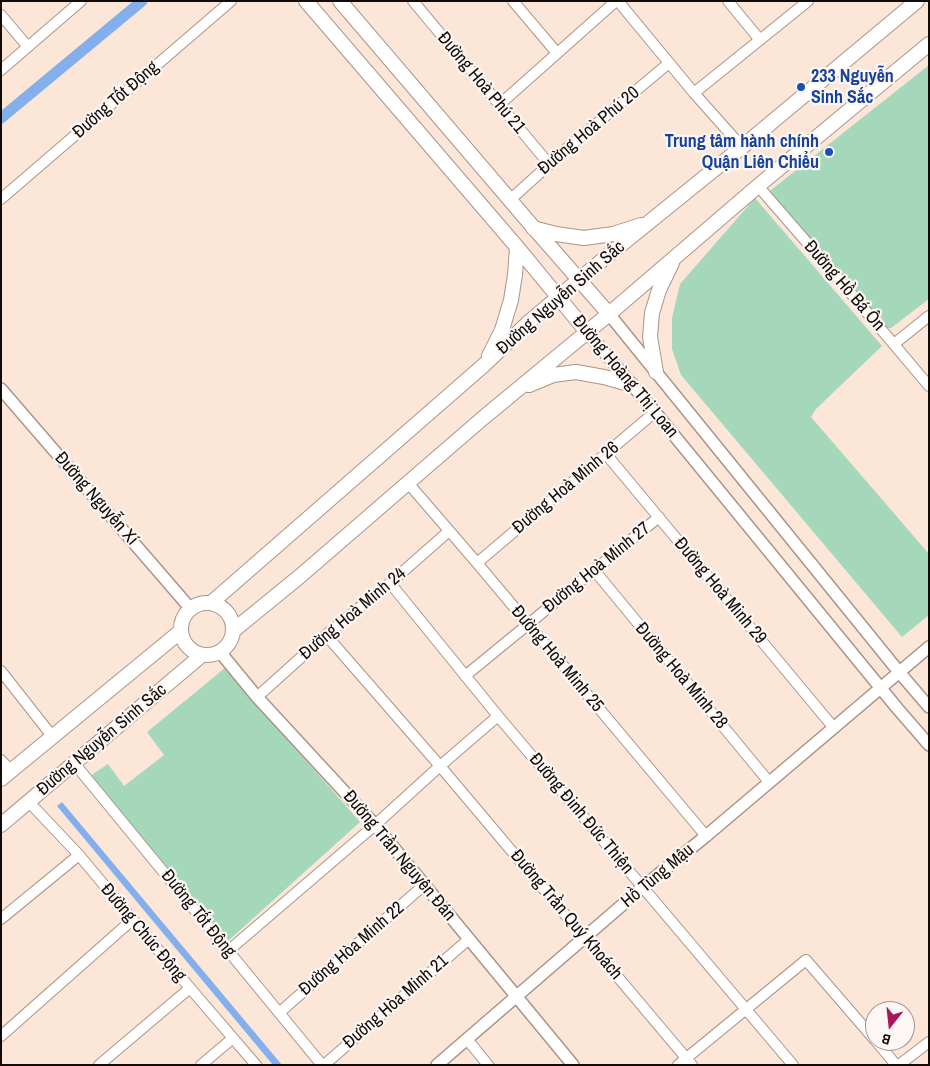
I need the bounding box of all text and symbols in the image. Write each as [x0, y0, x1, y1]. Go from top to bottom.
street label: Đường Hoà Phú 21 [432, 28, 530, 138]
street label: Đường Tốt Động [69, 57, 163, 143]
place label: 233 Nguyễn Sinh Sắc [811, 66, 894, 108]
marker: 233 Nguyễn Sinh Sắc [795, 81, 807, 93]
street label: Đường Hoà Phú 20 [534, 82, 644, 180]
place label: Trung tâm hành chính Quận Liên Chiểu [665, 131, 819, 173]
marker: Trung tâm hành chính Quận Liên Chiểu [823, 146, 835, 158]
street label: Đường Hồ Bá Ôn [799, 236, 889, 336]
street label: Đường Nguyễn Sinh Sắc [493, 237, 629, 359]
street label: Đường Hoàng Thị Loan [567, 311, 683, 443]
street label: Đường Hoà Minh 26 [508, 437, 624, 539]
street label: Đường Nguyễn Xí [50, 448, 142, 550]
street label: Đường Hoà Minh 27 [539, 518, 655, 618]
street label: Đường Hoà Minh 29 [669, 533, 771, 649]
street label: Đường Hoà Minh 24 [295, 563, 411, 665]
street label: Đường Hoà Minh 25 [506, 601, 608, 717]
street label: Đường Hoà Minh 28 [630, 618, 732, 734]
street label: Đường Nguyễn Sinh Sắc [33, 680, 171, 800]
street label: Đường Đinh Đức Thiện [524, 749, 638, 879]
street label: Đường Trần Nguyên Đán [338, 786, 460, 926]
street label: Hồ Tùng Mậu [617, 839, 699, 913]
street label: Đường Trần Quý Khoách [505, 846, 627, 984]
street label: Đường Tốt Động [156, 866, 240, 962]
street label: Đường Chúc Động [96, 880, 190, 986]
street label: Đường Hòa Minh 22 [295, 898, 409, 1000]
street label: Đường Hòa Minh 21 [339, 951, 453, 1053]
north arrow [865, 1001, 915, 1051]
text: B [880, 1030, 893, 1049]

